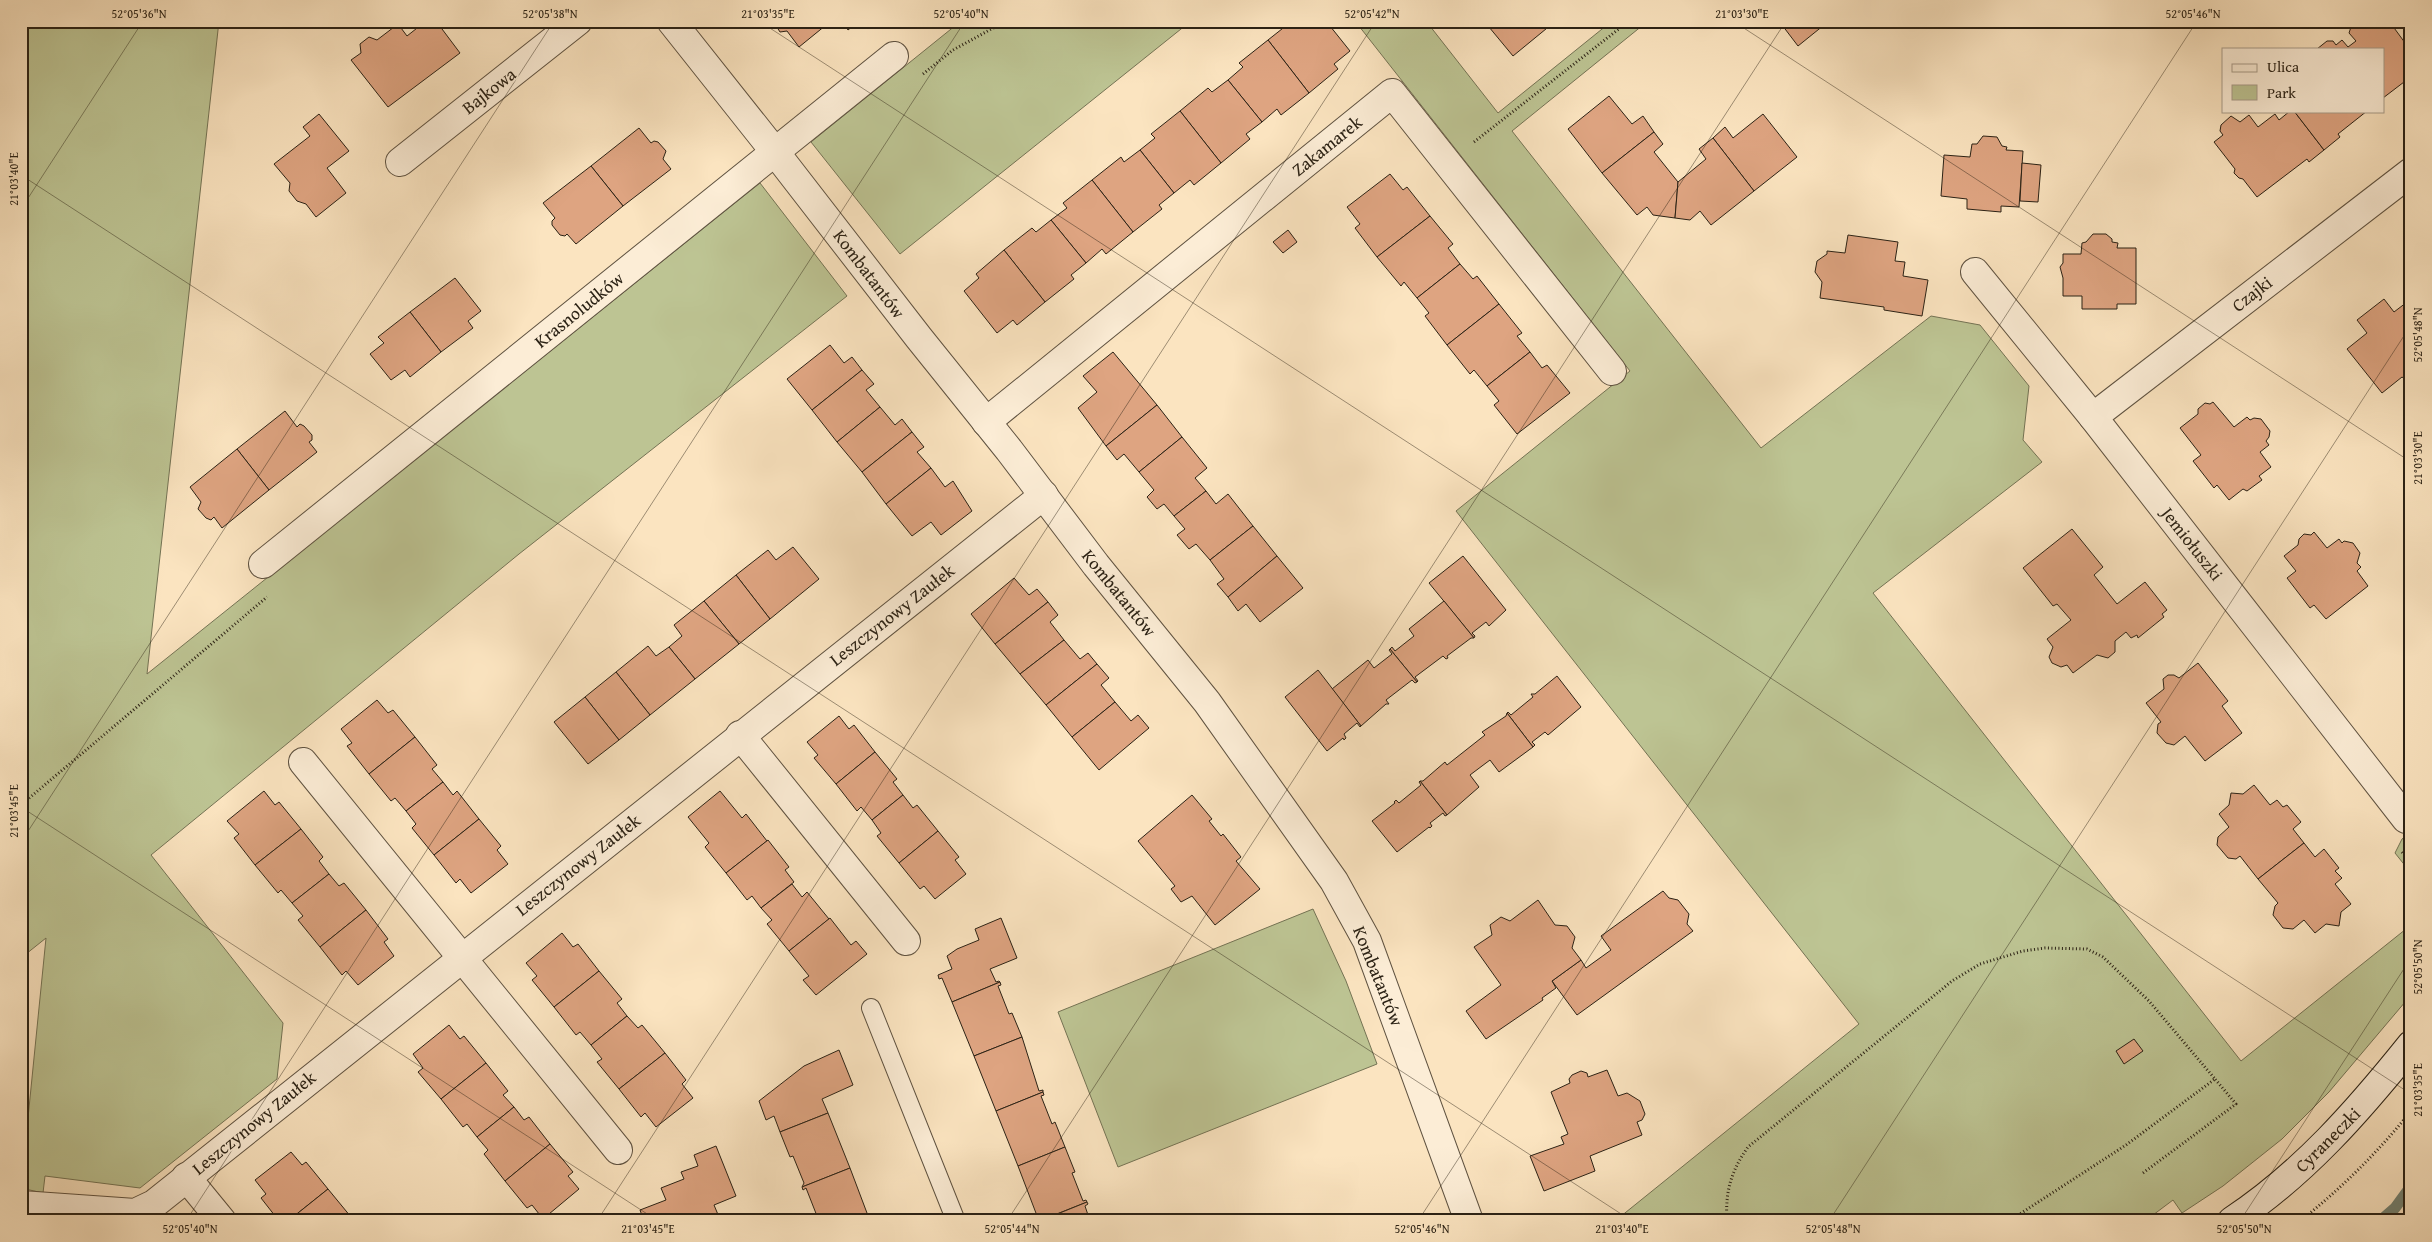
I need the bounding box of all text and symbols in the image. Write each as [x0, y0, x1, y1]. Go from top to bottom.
text: 52°05'36"N [111, 5, 167, 22]
text: 52°05'38"N [522, 5, 578, 22]
text: 21°03'35"E [741, 5, 795, 22]
text: 52°05'40"N [933, 5, 989, 22]
text: 52°05'42"N [1344, 5, 1400, 22]
text: 21°03'30"E [1715, 5, 1769, 22]
text: 52°05'46"N [2165, 5, 2221, 22]
legend [2222, 48, 2384, 112]
text: Ulica [2267, 56, 2299, 77]
street label: Bajkowa [456, 61, 522, 120]
text: Park [2267, 82, 2296, 103]
street label: Zakamarek [1286, 108, 1368, 182]
text: 21°03'40"E [5, 152, 22, 206]
street label: Kombatantów [827, 223, 912, 324]
street label: Krasnoludków [528, 265, 629, 354]
street label: Czajki [2226, 269, 2278, 318]
text: 52°05'48"N [2409, 307, 2426, 363]
text: 21°03'30"E [2409, 431, 2426, 485]
street label: Jemiołuszki [2154, 499, 2230, 586]
street label: Kombatantów [1076, 543, 1163, 642]
street label: Leszczynowy Zaułek [823, 557, 961, 672]
text: 21°03'45"E [5, 784, 22, 838]
street label: Leszczynowy Zaułek [509, 807, 647, 922]
street label: Kombatantów [1346, 922, 1411, 1030]
text: 52°05'50"N [2409, 939, 2426, 995]
text: 21°03'35"E [2409, 1063, 2426, 1117]
street label: Leszczynowy Zaułek [186, 1064, 322, 1181]
street label: Cyraneczki [2289, 1101, 2367, 1179]
text: 52°05'40"N [162, 1220, 218, 1237]
text: 21°03'45"E [621, 1220, 675, 1237]
text: 52°05'44"N [984, 1220, 1040, 1237]
text: 52°05'46"N [1394, 1220, 1450, 1237]
text: 21°03'40"E [1595, 1220, 1649, 1237]
text: 52°05'48"N [1805, 1220, 1861, 1237]
text: 52°05'50"N [2216, 1220, 2272, 1237]

